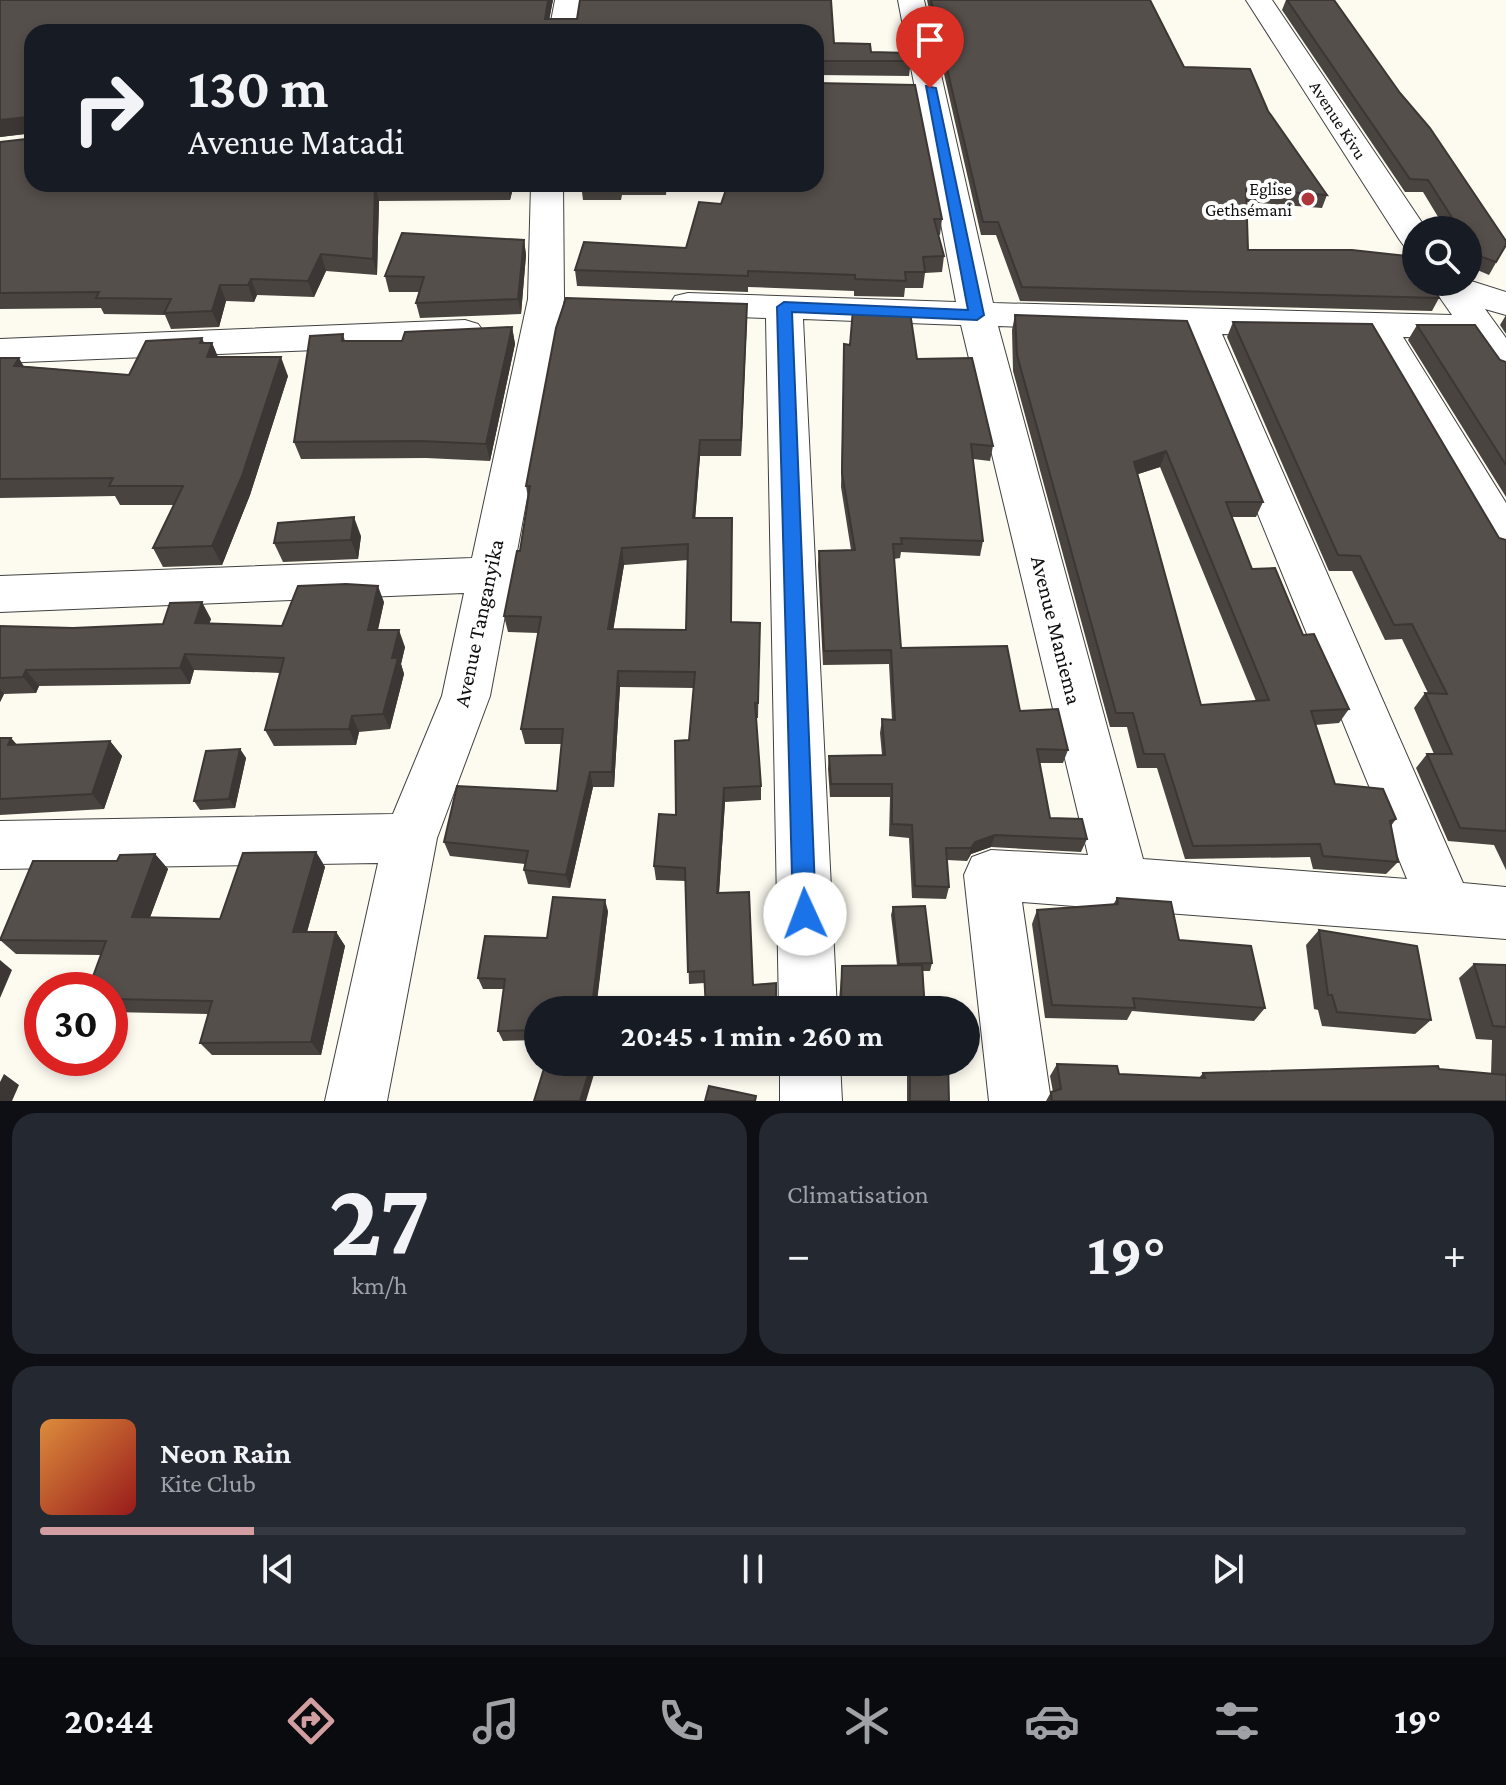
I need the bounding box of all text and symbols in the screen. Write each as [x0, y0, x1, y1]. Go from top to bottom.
pin [896, 6, 964, 88]
icon: arrive [908, 18, 952, 62]
icon: right [56, 56, 160, 160]
text: 130 m [188, 57, 329, 119]
street label: Avenue Kivu [1305, 77, 1371, 163]
text: Avenue Matadi [188, 122, 404, 162]
place label: Eglise Gethsémani [1205, 179, 1292, 220]
marker: Eglise Gethsémani [1299, 190, 1317, 208]
map controls [1402, 216, 1482, 296]
button: search [1402, 216, 1482, 296]
street label: Avenue Tanganyika [448, 537, 509, 709]
street label: Avenue Maniema [1026, 553, 1087, 707]
position arrow [763, 872, 847, 956]
speed limit sign: 30 [24, 972, 128, 1076]
text: 20:45 · 1 min · 260 m [621, 1019, 883, 1052]
text: 27 [329, 1161, 430, 1276]
text: Climatisation [787, 1180, 929, 1209]
text: 19° [1087, 1220, 1166, 1287]
text: − [787, 1230, 810, 1278]
text: + [1443, 1230, 1466, 1278]
text: km/h [351, 1271, 408, 1300]
text: Neon Rain [160, 1436, 291, 1469]
text: Kite Club [160, 1469, 256, 1498]
icon: previous [256, 1547, 300, 1591]
icon: pause [731, 1547, 775, 1591]
icon: next [1206, 1547, 1250, 1591]
icon: directions [283, 1693, 339, 1749]
icon: music [468, 1693, 524, 1749]
icon: phone [653, 1693, 709, 1749]
icon: climate [839, 1693, 895, 1749]
icon: car [1024, 1693, 1080, 1749]
icon: filters [1209, 1693, 1265, 1749]
text: 20:44 [65, 1701, 154, 1741]
text: 19° [1394, 1701, 1441, 1741]

